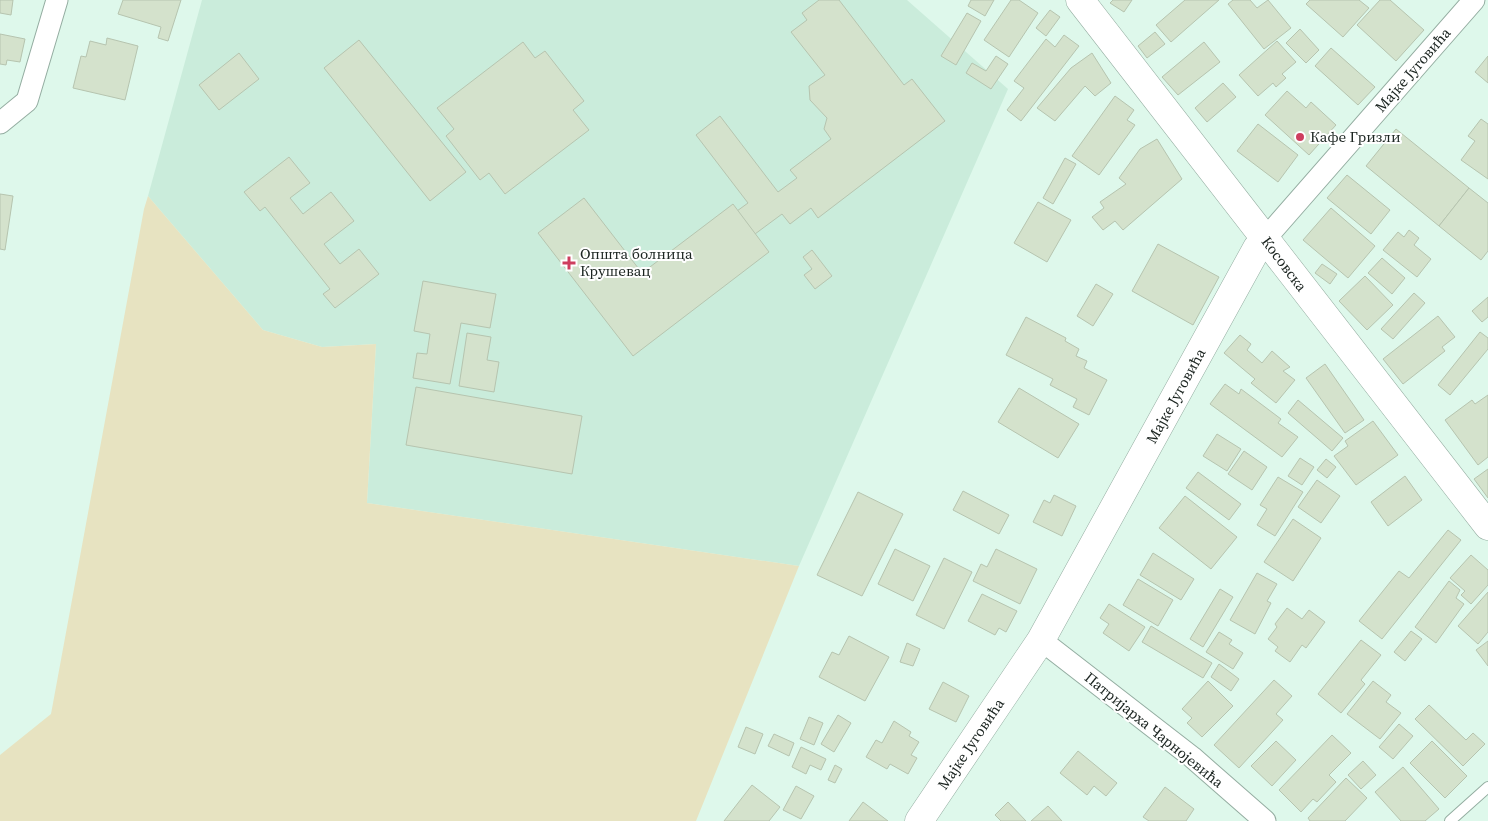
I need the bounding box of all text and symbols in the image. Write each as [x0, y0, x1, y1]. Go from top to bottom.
street label: Мајке Југовића [1370, 23, 1456, 117]
place label: Кафе Гризли [1310, 126, 1401, 147]
marker: Кафе Гризли [1294, 131, 1306, 143]
street label: Косовска [1257, 232, 1312, 296]
place label: Општа болница Крушевац [580, 243, 693, 281]
marker: Општа болница Крушевац [562, 256, 576, 270]
street label: Мајке Југовића [1141, 344, 1211, 447]
street label: Патријарха Чарнојевића [1080, 667, 1229, 793]
street label: Мајке Југовића [932, 694, 1009, 794]

